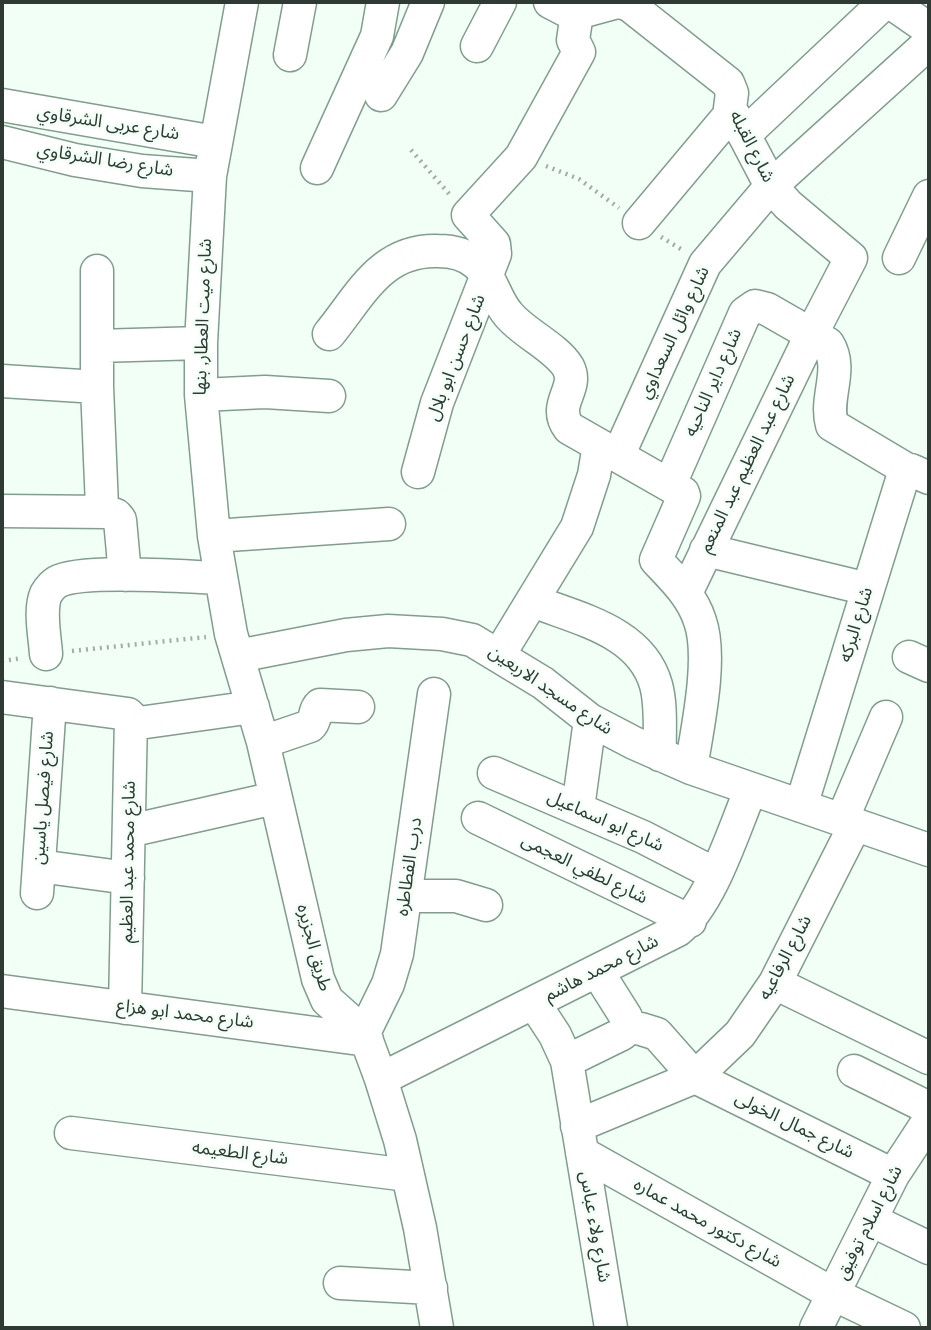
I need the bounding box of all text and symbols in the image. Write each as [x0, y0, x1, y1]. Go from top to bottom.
street label: شارع عربى الشرقاوي [35, 102, 181, 146]
street label: شارع القبله [724, 107, 778, 187]
street label: شارع رضا الشرقاوي [35, 140, 175, 182]
street label: شارع ميت العطار, بنها [190, 238, 218, 396]
street label: شارع وائل السعداوي [635, 263, 715, 403]
street label: شارع حسن ابو بلال [423, 292, 491, 424]
street label: شارع داير الناحيه [681, 326, 747, 440]
street label: شارع عبد العظيم عبد المنعم [695, 371, 801, 557]
street label: شارع البركه [835, 585, 879, 665]
street label: شارع مسجد الاربعين [484, 641, 616, 741]
street label: شارع فيصل ياسين [29, 730, 59, 866]
street label: شارع محمد عبد العظيم [117, 781, 141, 943]
street label: شارع ابو اسماعيل [544, 787, 666, 857]
street label: درب الفطاطره [392, 816, 428, 918]
street label: شارع لطفي العجمى [518, 830, 650, 910]
street label: طريق الجزيره [291, 902, 335, 994]
street label: شارع الرفاعيه [755, 912, 817, 1004]
street label: شارع محمد هاشم [541, 931, 663, 1007]
street label: شارع محمد ابو هزاع [115, 996, 255, 1034]
street label: شارع جمال الخولى [731, 1088, 857, 1164]
street label: شارع الطعيمه [191, 1137, 289, 1171]
street label: شارع اسلام توفيق [832, 1162, 908, 1284]
street label: شارع ولاء عباس [574, 1170, 614, 1284]
street label: شارع دكتور محمد عماره [629, 1174, 785, 1274]

